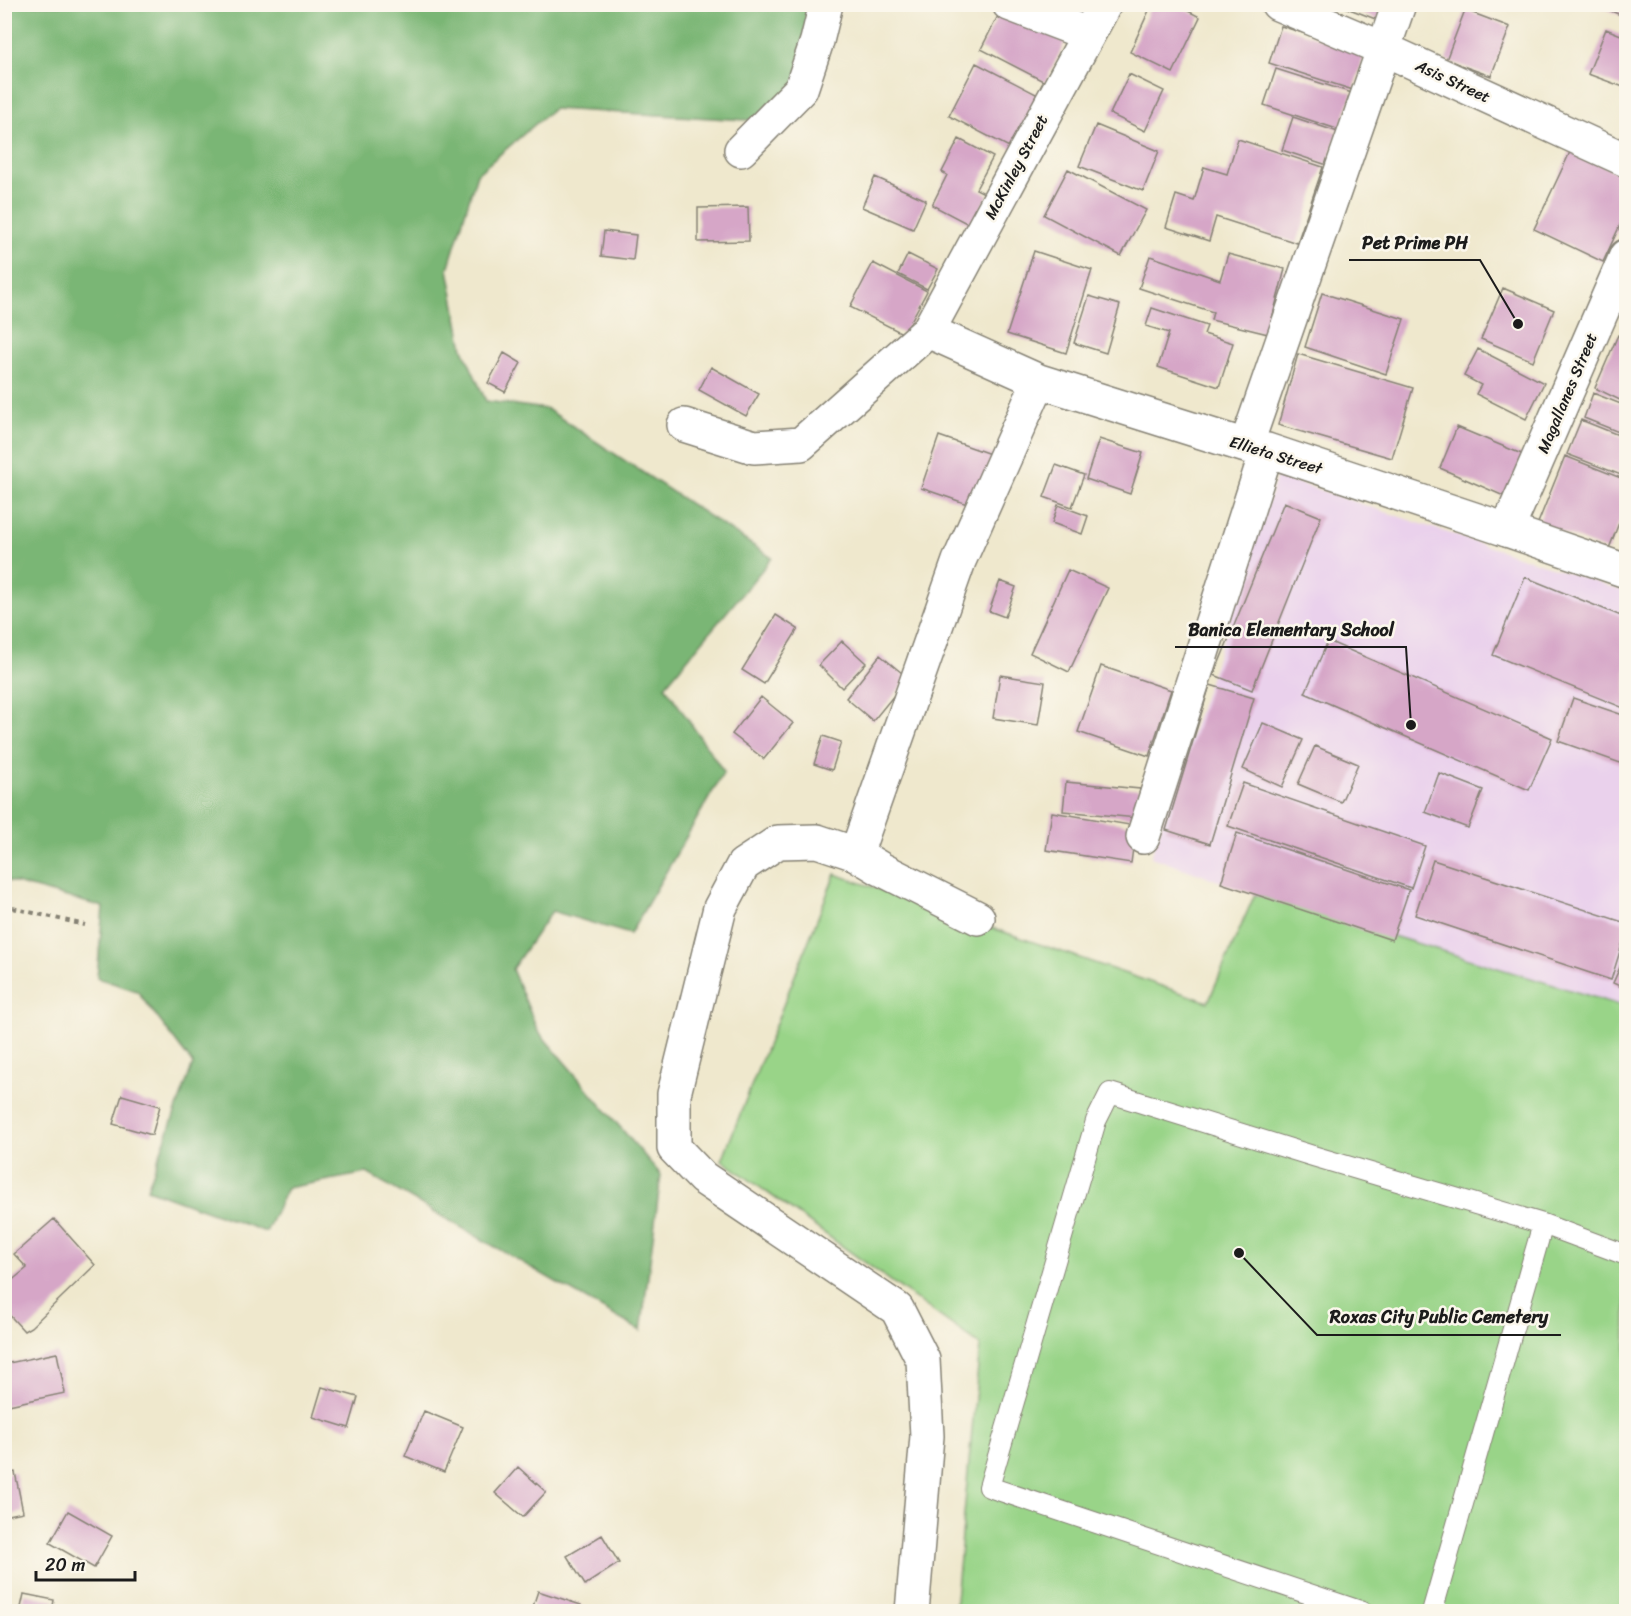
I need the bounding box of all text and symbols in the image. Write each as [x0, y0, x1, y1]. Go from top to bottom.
street label: Asis Street [1410, 51, 1495, 111]
street label: McKinley Street [976, 109, 1056, 225]
callout: Pet Prime PH [1349, 224, 1480, 260]
text: Pet Prime PH [1362, 227, 1468, 259]
street label: Magallanes Street [1529, 328, 1605, 458]
street label: Ellieta Street [1226, 427, 1327, 483]
callout: Banica Elementary School [1175, 611, 1406, 647]
text: Banica Elementary School [1188, 614, 1395, 646]
callout: Roxas City Public Cemetery [1317, 1299, 1561, 1335]
text: Roxas City Public Cemetery [1329, 1301, 1549, 1333]
scale bar [36, 1544, 135, 1582]
text: 20 m [45, 1549, 85, 1581]

